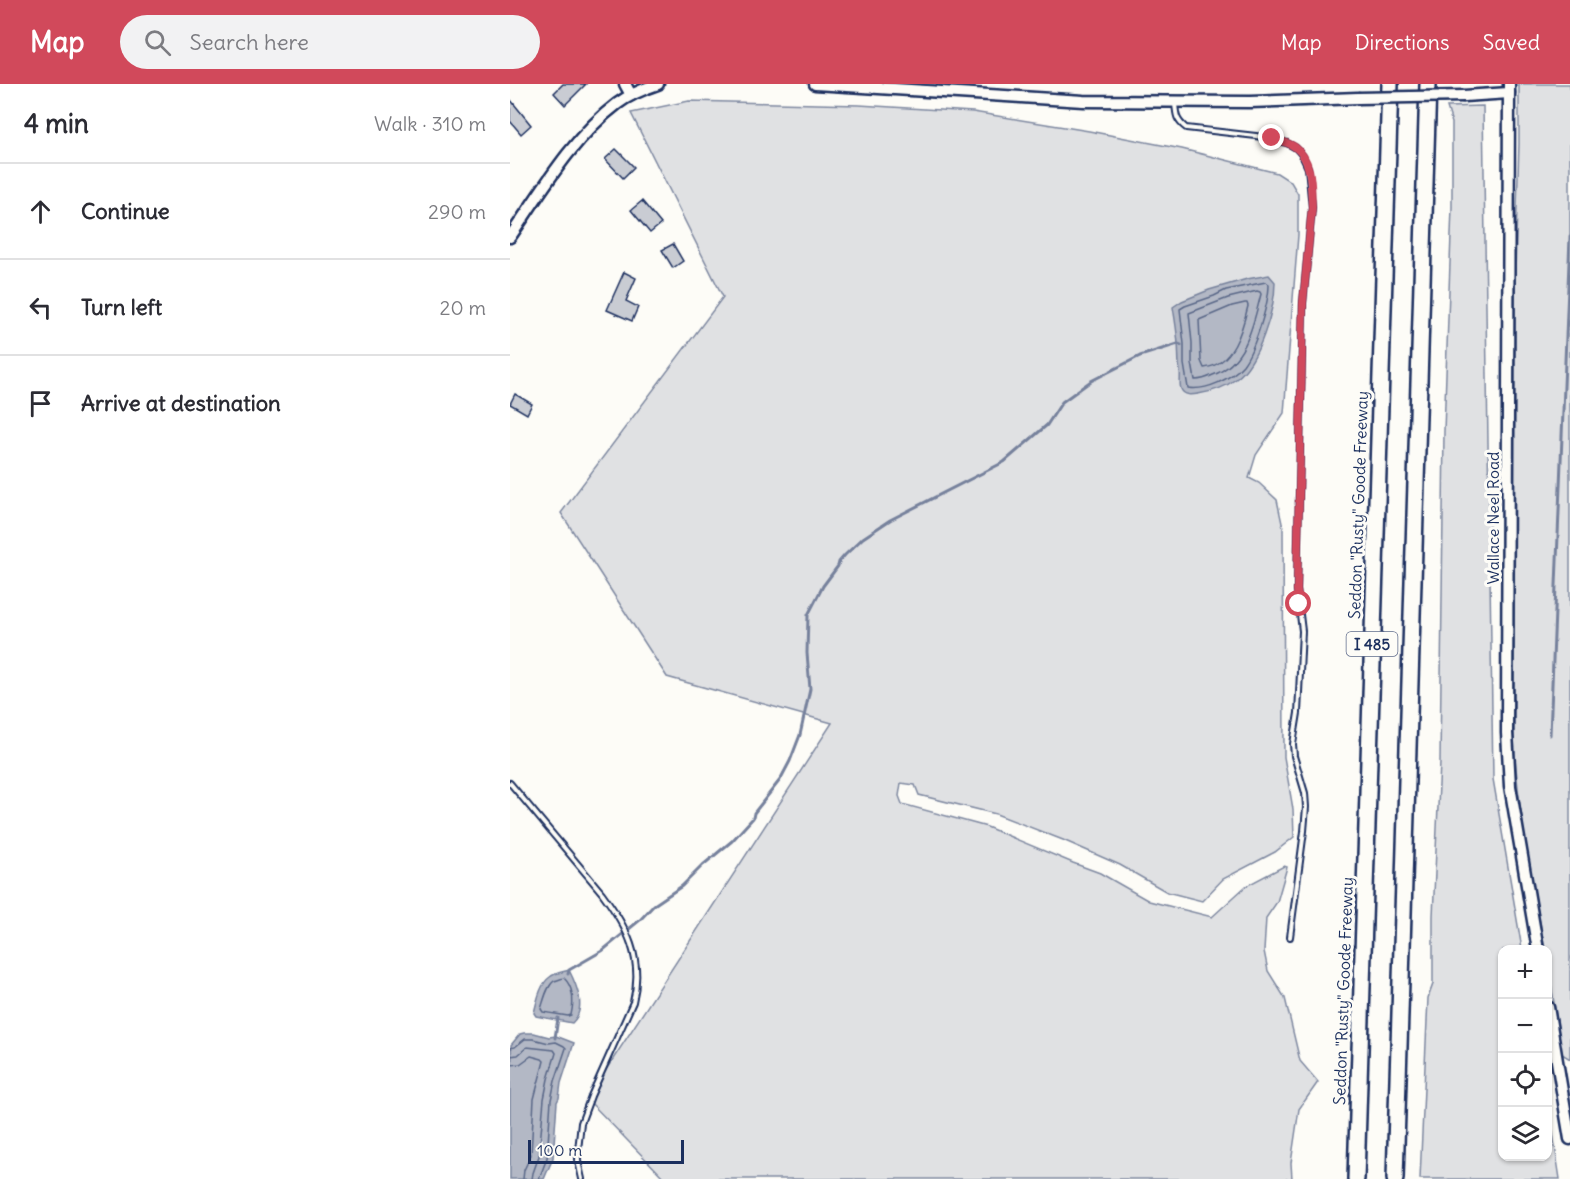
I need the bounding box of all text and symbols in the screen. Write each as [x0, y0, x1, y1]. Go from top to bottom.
search box [120, 15, 540, 69]
text: Map [30, 24, 84, 60]
icon: search [141, 26, 174, 59]
text: Search here [189, 28, 309, 56]
text: Map [1281, 29, 1322, 56]
text: Directions [1355, 29, 1449, 56]
text: Saved [1482, 29, 1540, 56]
text: 4 min [24, 107, 89, 140]
text: Walk · 310 m [374, 111, 486, 136]
route end [1258, 124, 1284, 150]
icon: ahead [24, 195, 57, 228]
text: Continue [81, 197, 170, 225]
text: 290 m [428, 199, 486, 224]
icon: left [24, 291, 57, 324]
text: Turn left [81, 293, 162, 321]
text: 20 m [440, 295, 486, 320]
icon: arrive [24, 387, 57, 420]
text: Arrive at destination [81, 389, 281, 417]
street label: Seddon "Rusty" Goode Freeway [1344, 391, 1372, 619]
street label: Wallace Neel Road [1483, 452, 1503, 584]
route start [1285, 590, 1311, 616]
road number: I 485 [1346, 632, 1398, 656]
street label: Seddon "Rusty" Goode Freeway [1329, 877, 1357, 1105]
map controls [1498, 945, 1552, 1161]
button: + [1498, 945, 1552, 999]
button: − [1498, 999, 1552, 1053]
button: locate [1498, 1053, 1552, 1107]
button: layers [1498, 1107, 1552, 1161]
scale bar [528, 1137, 684, 1164]
text: 100 m [537, 1140, 582, 1160]

